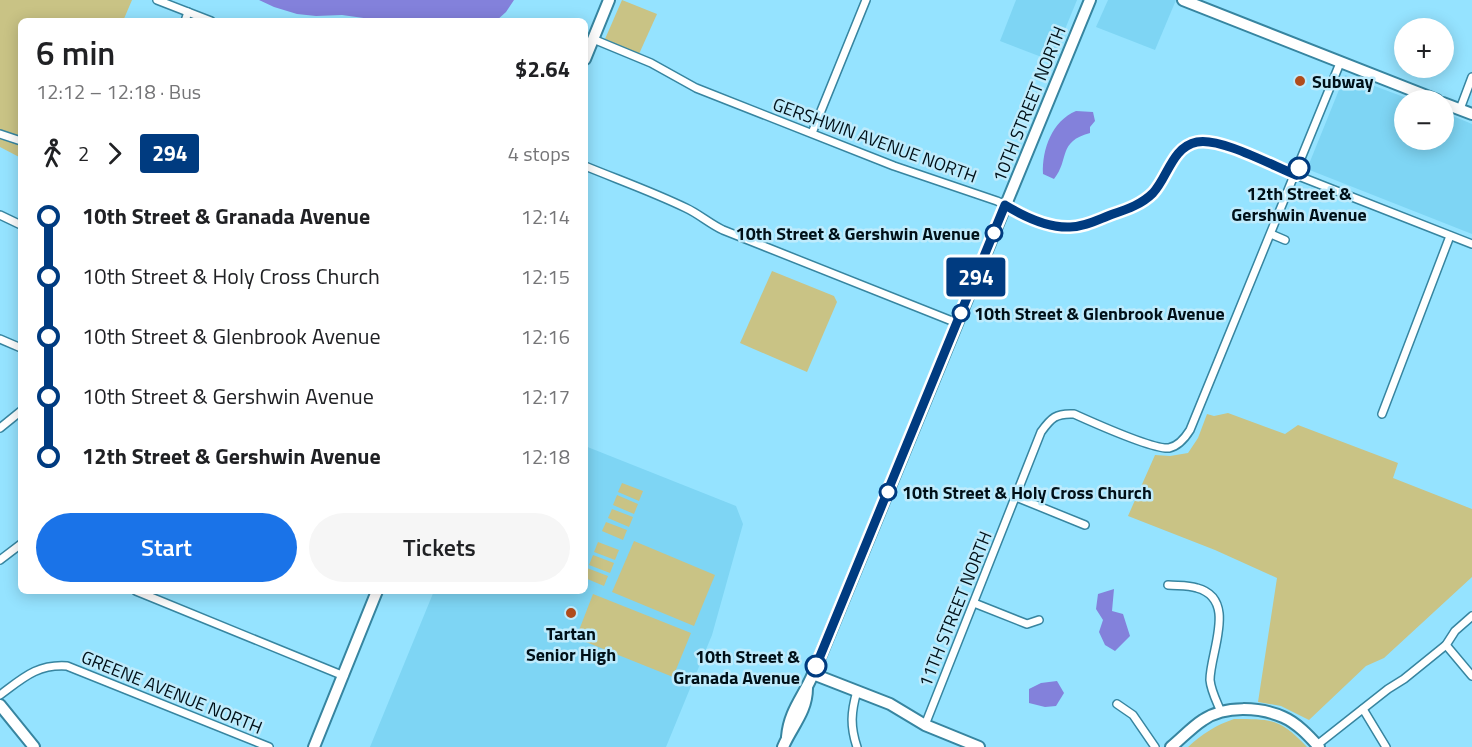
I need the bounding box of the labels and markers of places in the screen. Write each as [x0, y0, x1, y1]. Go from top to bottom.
place label: Subway [1312, 68, 1374, 95]
marker: Subway [1293, 74, 1307, 88]
marker: 12th Street & Gershwin Avenue [1288, 157, 1310, 179]
place label: 12th Street & Gershwin Avenue [1231, 180, 1367, 228]
place label: 10th Street & Gershwin Avenue [736, 220, 980, 247]
marker: 10th Street & Gershwin Avenue [985, 224, 1003, 242]
place label: 10th Street & Glenbrook Avenue [974, 300, 1225, 327]
marker: 10th Street & Glenbrook Avenue [952, 304, 970, 322]
place label: 10th Street & Holy Cross Church [902, 479, 1152, 506]
marker: 10th Street & Holy Cross Church [879, 483, 897, 501]
marker: Tartan Senior High [564, 606, 578, 620]
place label: Tartan Senior High [526, 620, 616, 668]
place label: 10th Street & Granada Avenue [673, 643, 800, 691]
marker: 10th Street & Granada Avenue [805, 655, 827, 677]

